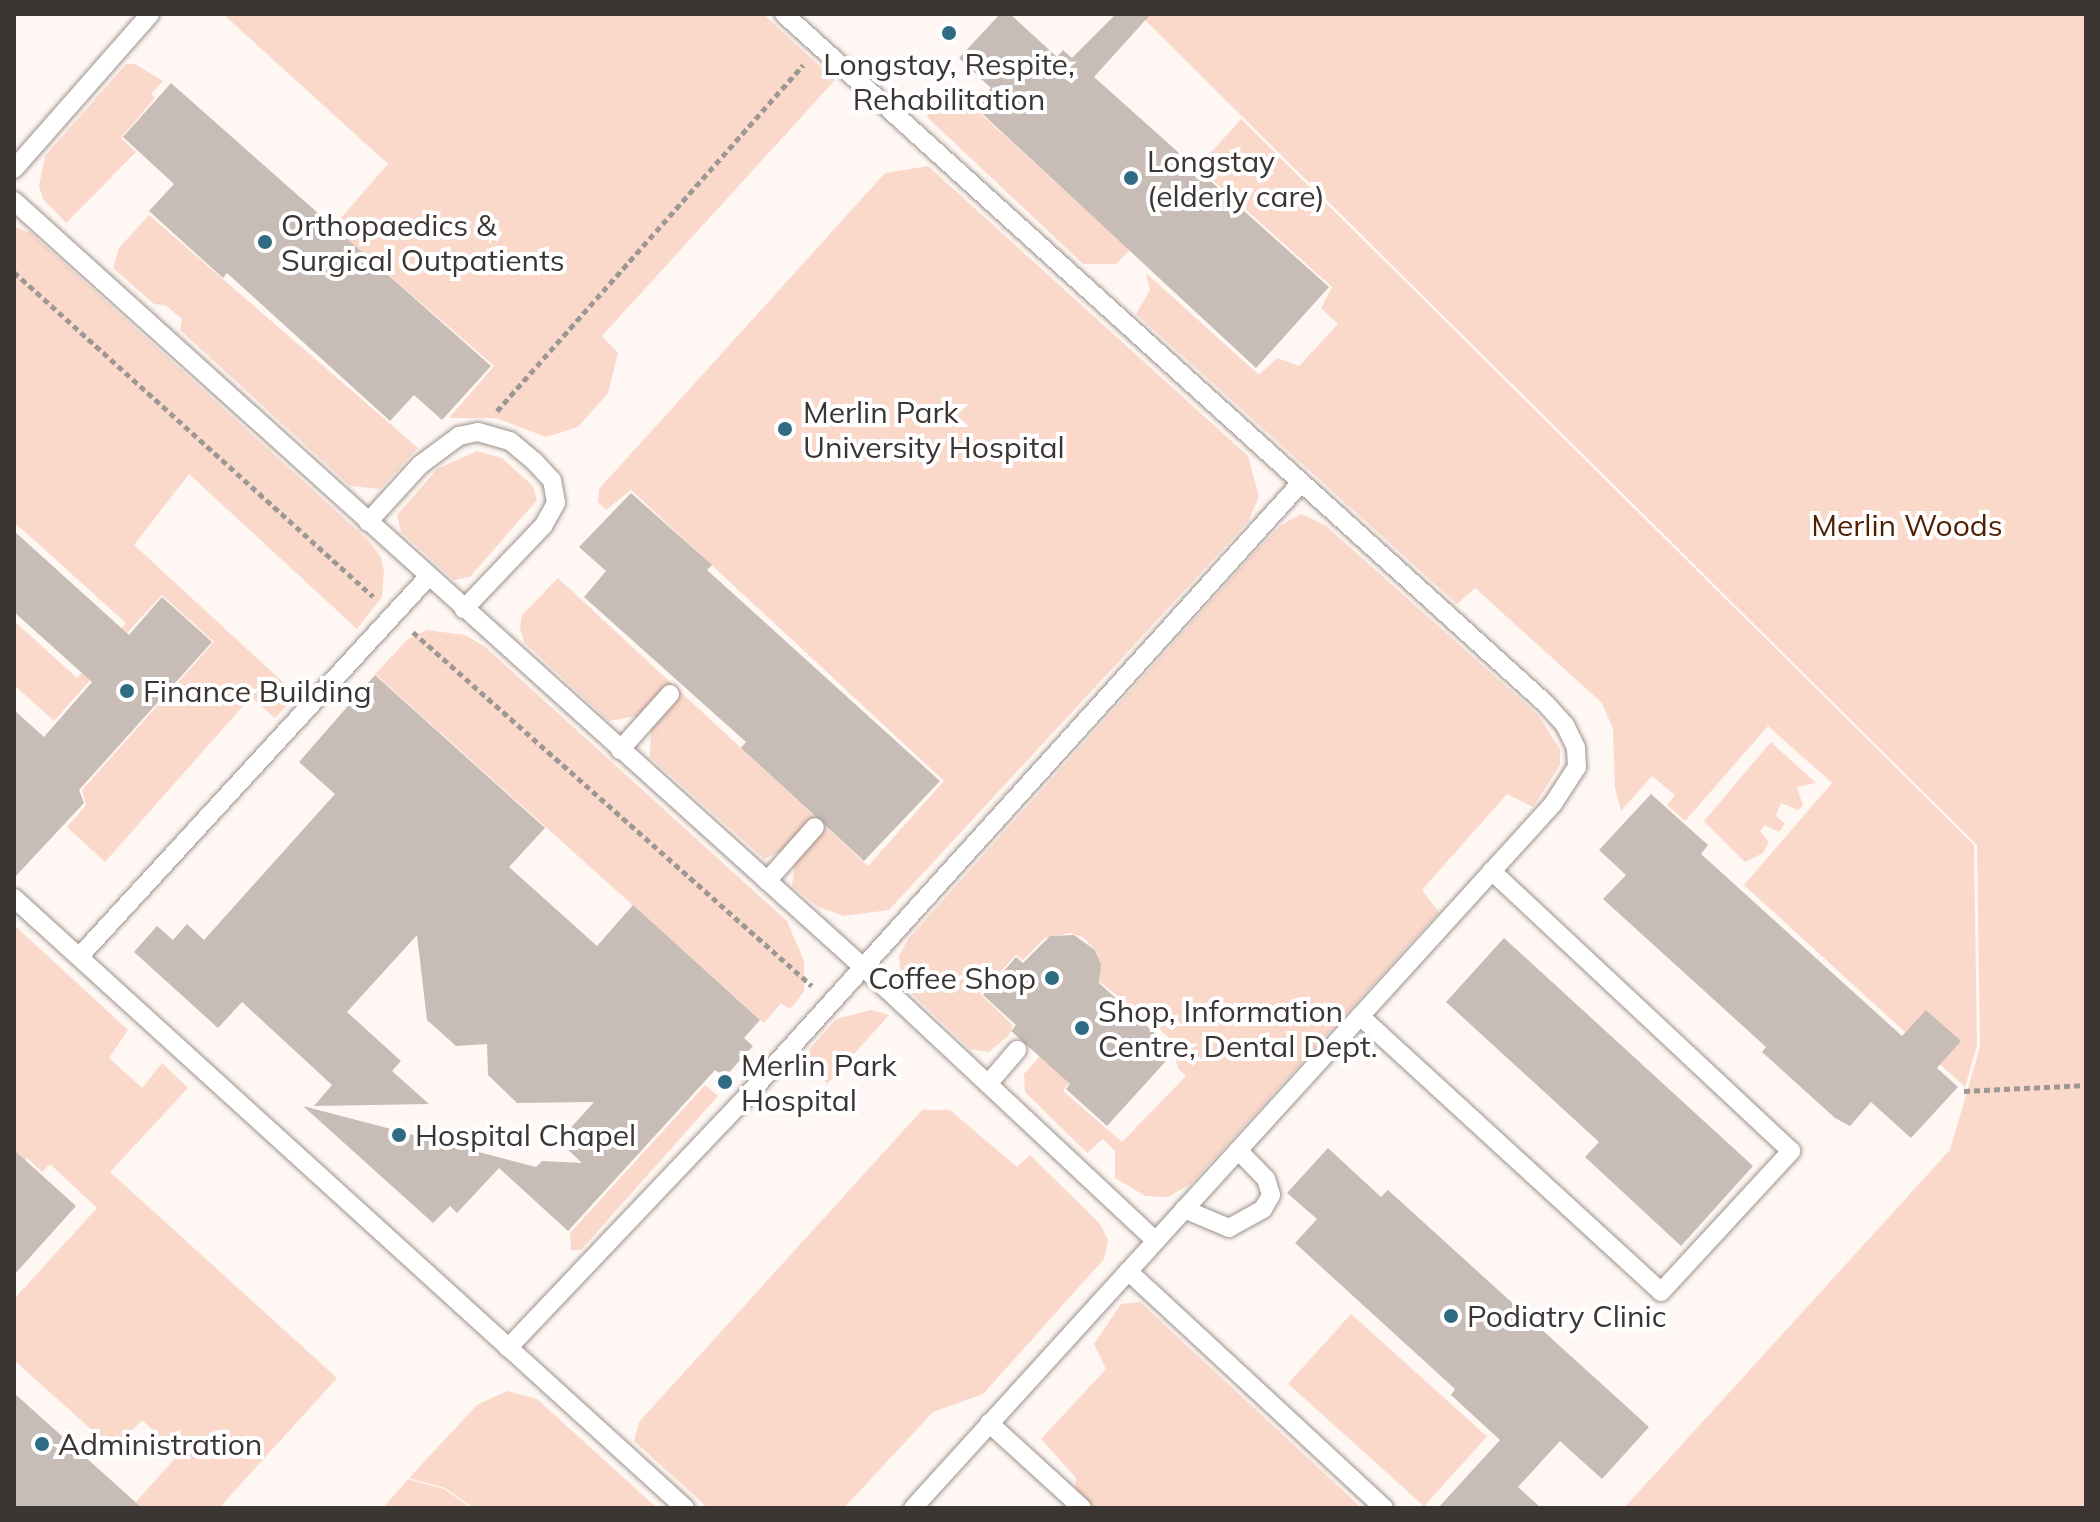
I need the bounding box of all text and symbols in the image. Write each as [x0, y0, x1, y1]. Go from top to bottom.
marker: Longstay, Respite, Rehabilitation [940, 24, 958, 42]
place label: Longstay, Respite, Rehabilitation [823, 46, 1075, 116]
place label: Longstay (elderly care) [1147, 143, 1325, 214]
marker: Longstay (elderly care) [1122, 169, 1140, 187]
place label: Orthopaedics & Surgical Outpatients [281, 207, 565, 278]
marker: Orthopaedics & Surgical Outpatients [256, 233, 274, 251]
place label: Merlin Park University Hospital [803, 394, 1065, 464]
marker: Merlin Park University Hospital [774, 418, 796, 440]
park label: Merlin Woods [1811, 507, 2003, 543]
place label: Finance Building [143, 673, 372, 709]
marker: Finance Building [118, 682, 136, 700]
place label: Coffee Shop [868, 960, 1036, 996]
marker: Coffee Shop [1043, 969, 1061, 987]
place label: Shop, Information Centre, Dental Dept. [1098, 993, 1378, 1064]
marker: Shop, Information Centre, Dental Dept. [1073, 1019, 1091, 1037]
place label: Merlin Park Hospital [741, 1047, 897, 1118]
marker: Merlin Park Hospital [716, 1073, 734, 1091]
place label: Hospital Chapel [415, 1117, 636, 1153]
marker: Hospital Chapel [390, 1126, 408, 1144]
place label: Podiatry Clinic [1467, 1298, 1667, 1334]
marker: Podiatry Clinic [1442, 1307, 1460, 1325]
place label: Administration [58, 1426, 262, 1462]
marker: Administration [33, 1435, 51, 1453]

